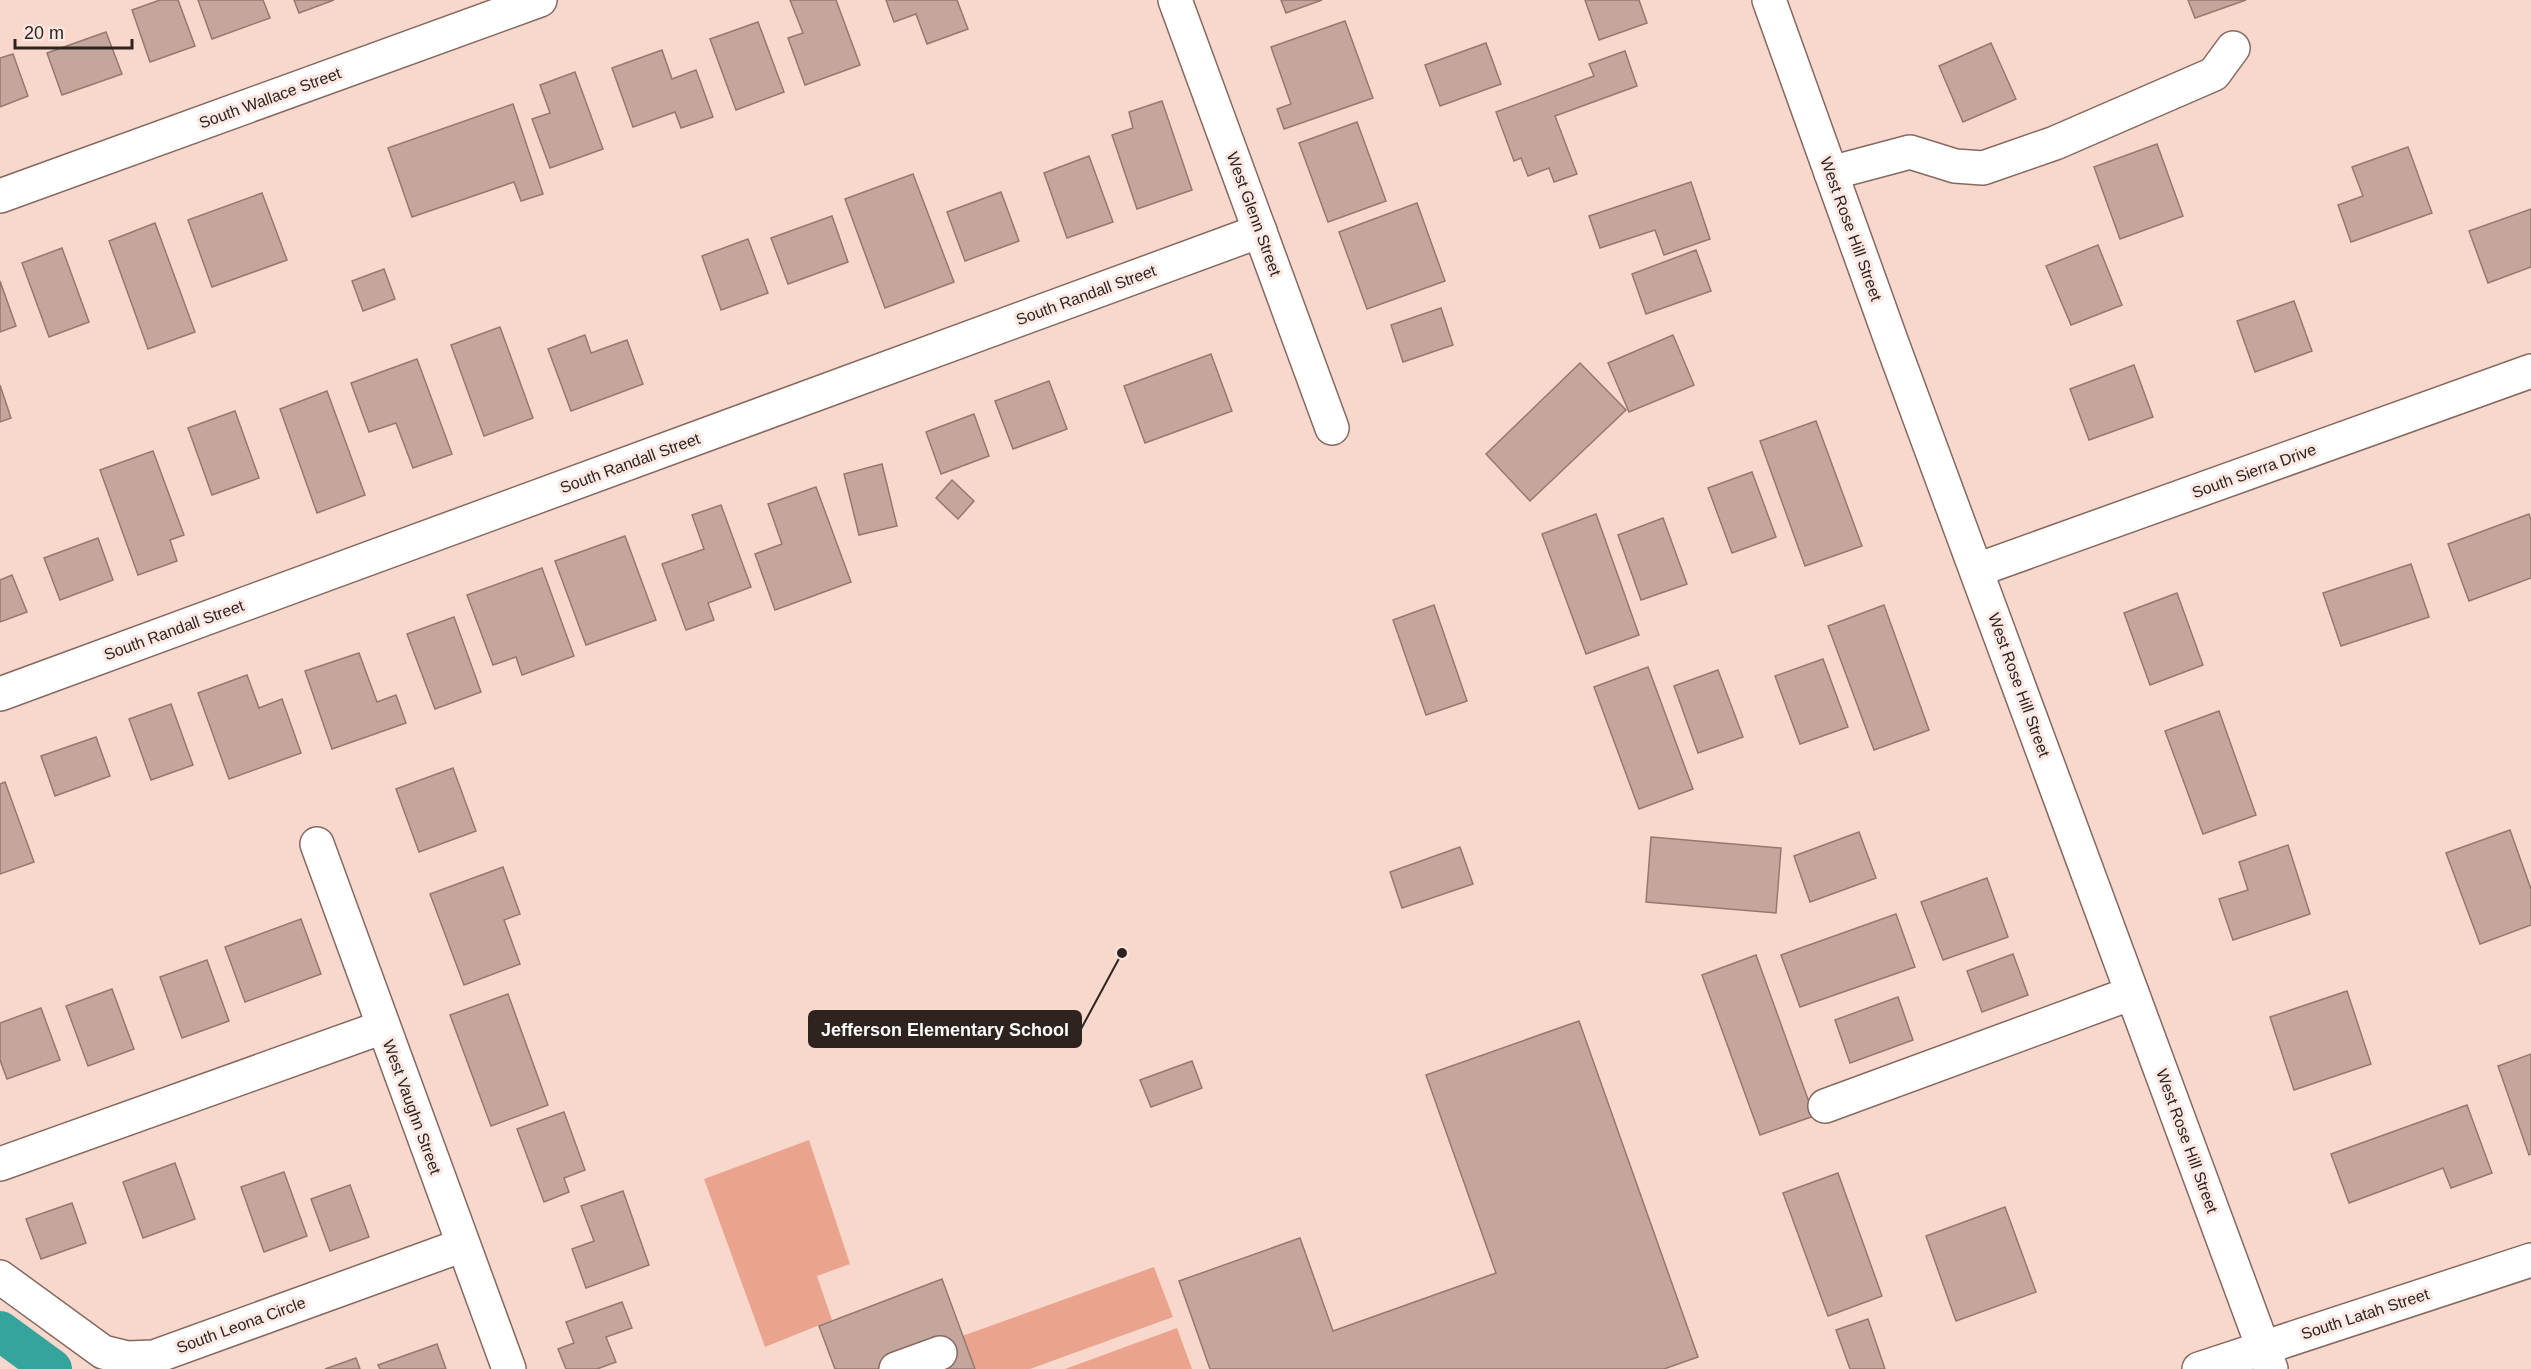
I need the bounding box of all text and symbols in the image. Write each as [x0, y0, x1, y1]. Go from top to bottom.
scale bar [15, 12, 132, 50]
text: 20 m [24, 23, 64, 43]
street label: South Wallace Street [197, 64, 344, 132]
street label: West Glenn Street [1224, 150, 1284, 279]
street label: West Rose Hill Street [1817, 155, 1885, 304]
street label: South Randall Street [1014, 262, 1159, 328]
street label: South Randall Street [558, 430, 703, 496]
street label: South Sierra Drive [2190, 441, 2318, 501]
street label: South Randall Street [102, 597, 247, 663]
street label: West Rose Hill Street [1985, 611, 2053, 760]
callout: Jefferson Elementary School [809, 1011, 1081, 1047]
text: Jefferson Elementary School [821, 1020, 1069, 1040]
street label: West Vaughn Street [380, 1038, 444, 1177]
street label: West Rose Hill Street [2153, 1067, 2221, 1216]
street label: South Latah Street [2299, 1285, 2432, 1343]
street label: South Leona Circle [174, 1294, 308, 1356]

